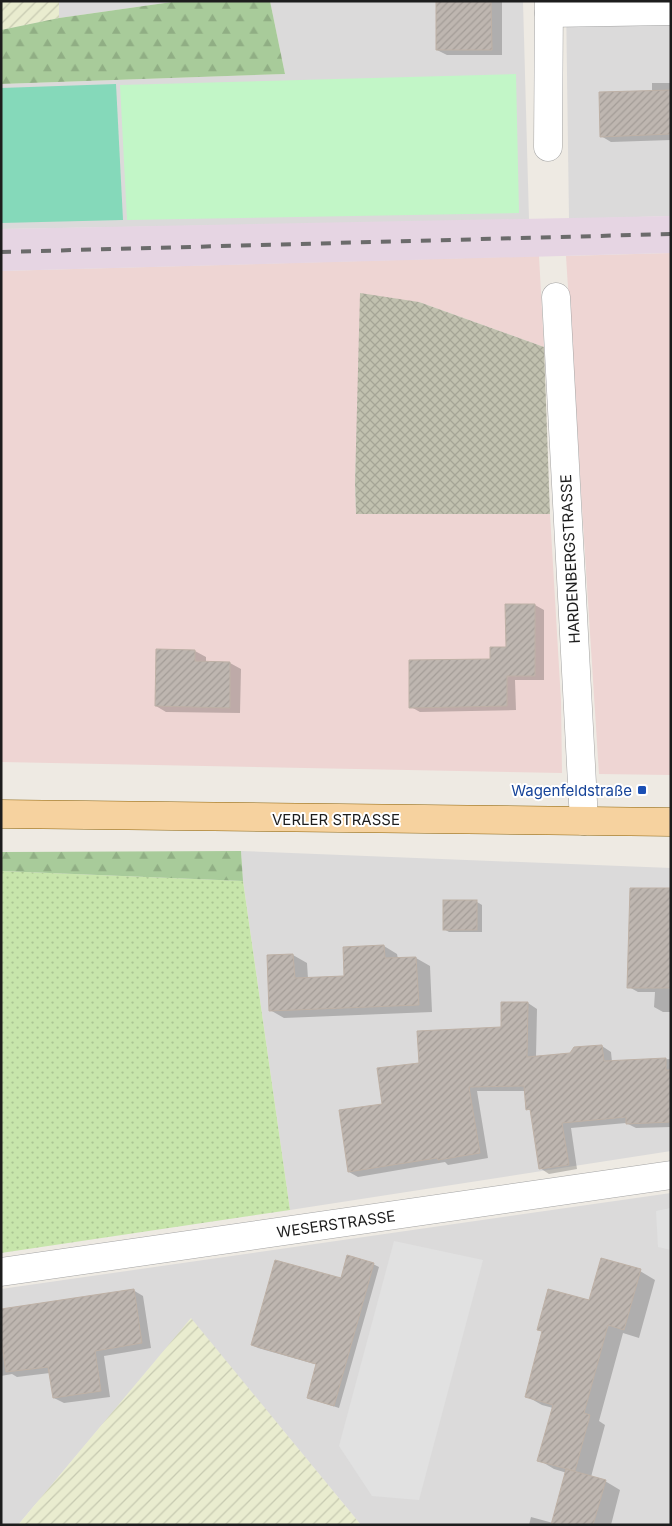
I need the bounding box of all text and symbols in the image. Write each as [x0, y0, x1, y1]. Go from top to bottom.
street label: HARDENBERGSTRASSE [556, 474, 584, 644]
place label: Wagenfeldstraße [511, 781, 632, 800]
marker: Wagenfeldstraße [636, 784, 648, 796]
street label: VERLER STRASSE [272, 810, 400, 829]
street label: WESERSTRASSE [275, 1206, 397, 1242]

